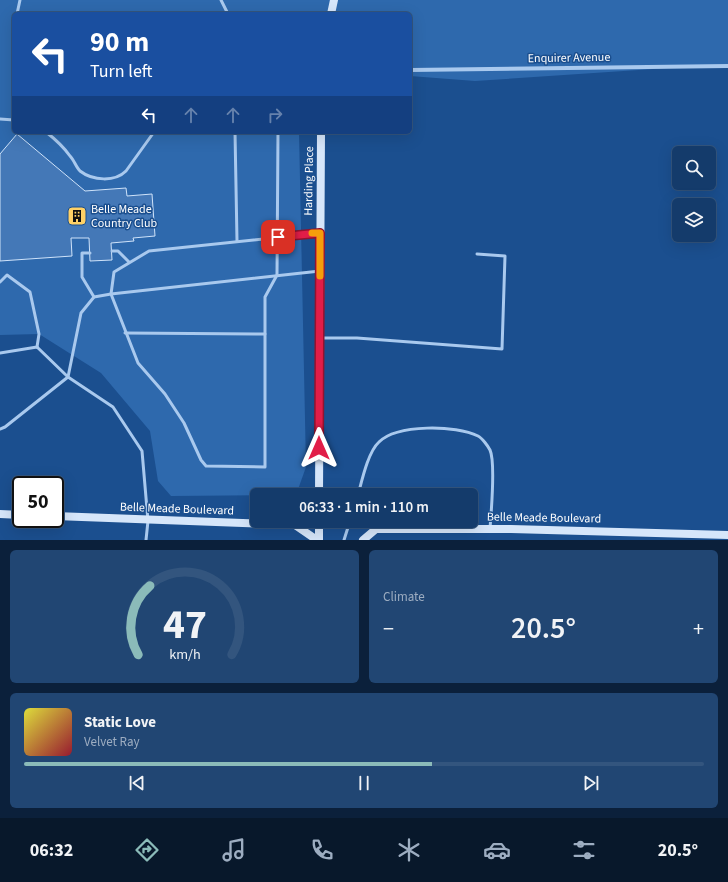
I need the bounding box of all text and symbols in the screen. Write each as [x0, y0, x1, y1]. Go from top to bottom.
text: 90 m [90, 22, 149, 62]
icon: left [24, 28, 76, 80]
street label: Enquirer Avenue [528, 49, 610, 67]
text: Turn left [90, 59, 152, 84]
icon: left [138, 104, 160, 126]
icon: ahead [180, 104, 202, 126]
icon: ahead [222, 104, 244, 126]
icon: right [264, 104, 286, 126]
street label: Harding Place [300, 146, 318, 216]
map controls [672, 146, 716, 242]
button: search [672, 146, 716, 190]
button: layers [672, 198, 716, 242]
place label: Belle Meade Country Club [91, 201, 157, 232]
building icon: Belle Meade Country Club [66, 205, 88, 227]
pin [261, 220, 295, 254]
icon: arrive [267, 226, 289, 248]
position arrow [298, 427, 340, 469]
speed limit sign: 50 [12, 476, 64, 528]
text: 06:33 · 1 min · 110 m [299, 497, 429, 518]
street label: Belle Meade Boulevard [120, 499, 234, 519]
street label: Belle Meade Boulevard [487, 509, 601, 527]
text: Climate [383, 588, 425, 606]
text: 47 [163, 594, 206, 654]
text: 20.5° [511, 607, 576, 650]
text: − [383, 613, 394, 645]
text: + [693, 613, 704, 645]
text: km/h [169, 643, 200, 664]
text: Static Love [84, 712, 156, 733]
text: Velvet Ray [84, 733, 140, 751]
icon: previous [126, 772, 148, 794]
icon: pause [353, 772, 375, 794]
icon: next [580, 772, 602, 794]
icon: directions [133, 836, 161, 864]
icon: music [220, 836, 248, 864]
icon: phone [308, 836, 336, 864]
icon: climate [395, 836, 423, 864]
icon: car [483, 836, 511, 864]
icon: filters [570, 836, 598, 864]
text: 06:32 [30, 838, 73, 863]
text: 20.5° [658, 838, 698, 863]

